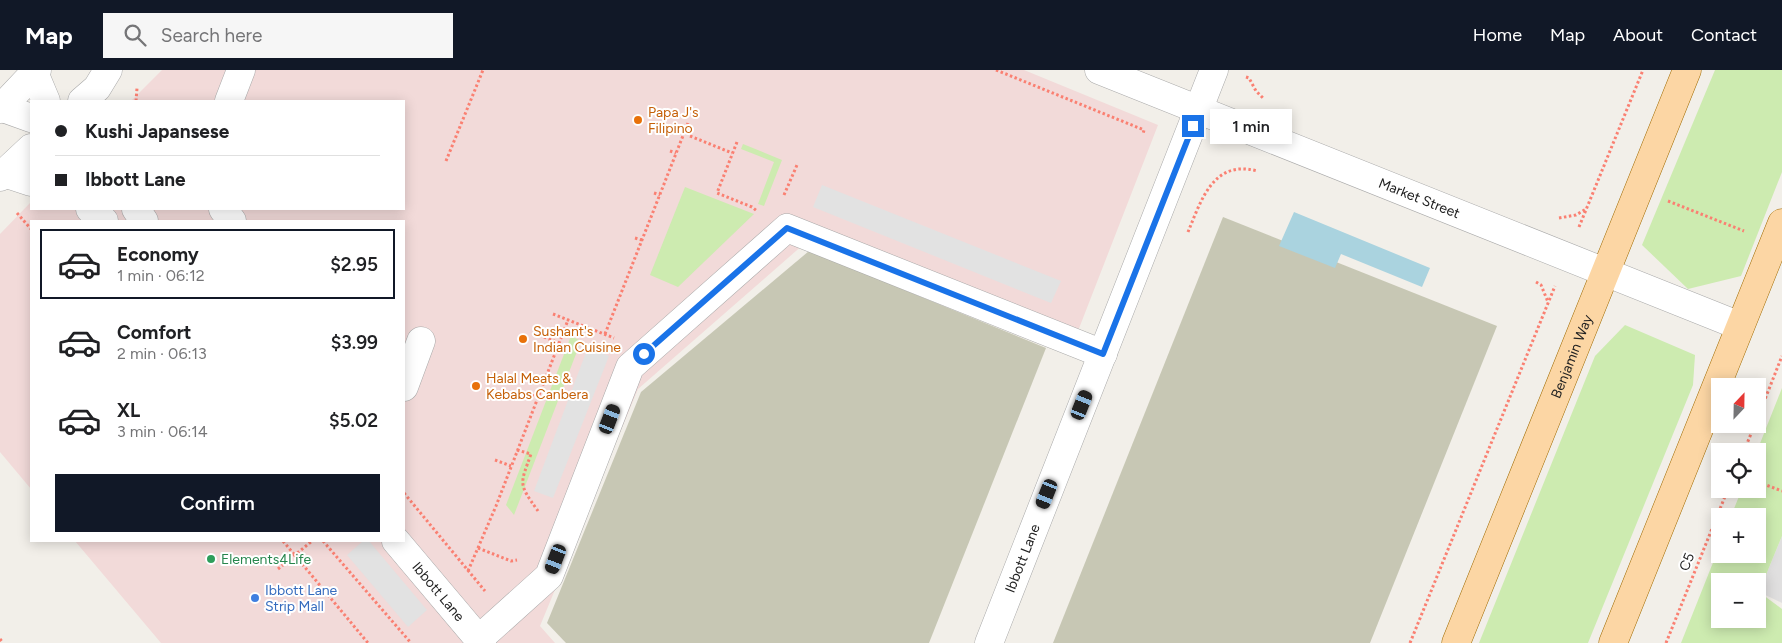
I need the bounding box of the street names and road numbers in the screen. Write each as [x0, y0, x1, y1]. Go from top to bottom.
street label: Market Street [1376, 174, 1463, 222]
street label: Benjamin Way [1547, 312, 1596, 401]
street label: Ibbott Lane [1001, 521, 1044, 595]
street label: C5 [1676, 550, 1698, 574]
street label: Ibbott Lane [409, 558, 469, 625]

